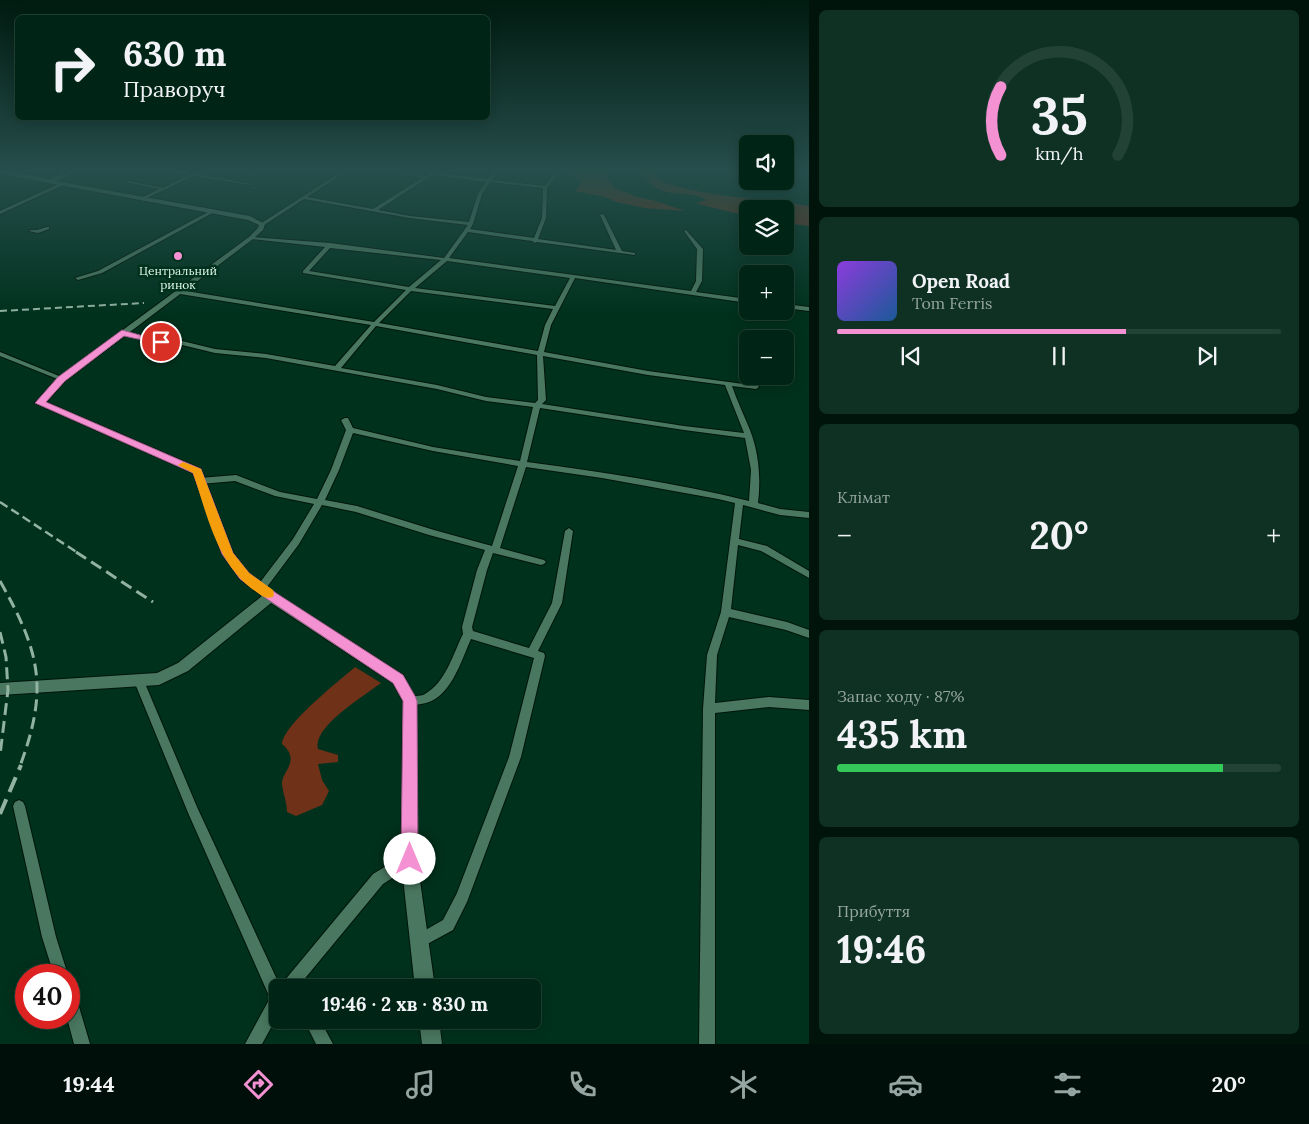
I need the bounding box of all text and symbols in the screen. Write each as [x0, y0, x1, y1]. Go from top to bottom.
text: 630 m [123, 31, 226, 76]
icon: right [40, 35, 105, 100]
text: Праворуч [123, 75, 225, 103]
text: 35 [1030, 82, 1088, 148]
map controls [739, 135, 794, 385]
button: sound [739, 135, 794, 190]
text: km/h [1035, 142, 1083, 165]
button: layers [739, 200, 794, 255]
marker: Центральний ринок [172, 250, 184, 262]
place label: Центральний ринок [139, 263, 217, 292]
button: + [739, 265, 794, 320]
text: Open Road [912, 269, 1010, 293]
text: Tom Ferris [912, 293, 992, 313]
pin [140, 321, 182, 363]
icon: arrive [147, 328, 175, 356]
button: − [739, 330, 794, 385]
icon: previous [897, 342, 925, 370]
icon: pause [1045, 342, 1073, 370]
icon: next [1193, 342, 1221, 370]
text: Клімат [837, 487, 890, 507]
text: 20° [1030, 511, 1088, 559]
text: − [837, 518, 852, 554]
text: + [1266, 518, 1281, 554]
text: Запас ходу · 87% [837, 686, 964, 706]
text: 435 km [837, 710, 967, 758]
position arrow [383, 832, 435, 884]
text: Прибуття [837, 901, 910, 921]
text: 19:46 [837, 925, 926, 973]
speed limit sign: 40 [15, 964, 80, 1029]
text: 19:46 · 2 хв · 830 m [322, 992, 488, 1016]
icon: directions [241, 1067, 276, 1102]
icon: music [403, 1067, 438, 1102]
icon: phone [565, 1067, 600, 1102]
icon: climate [726, 1067, 761, 1102]
icon: car [888, 1067, 923, 1102]
icon: filters [1050, 1067, 1085, 1102]
text: 19:44 [63, 1070, 115, 1098]
text: 20° [1211, 1070, 1246, 1098]

